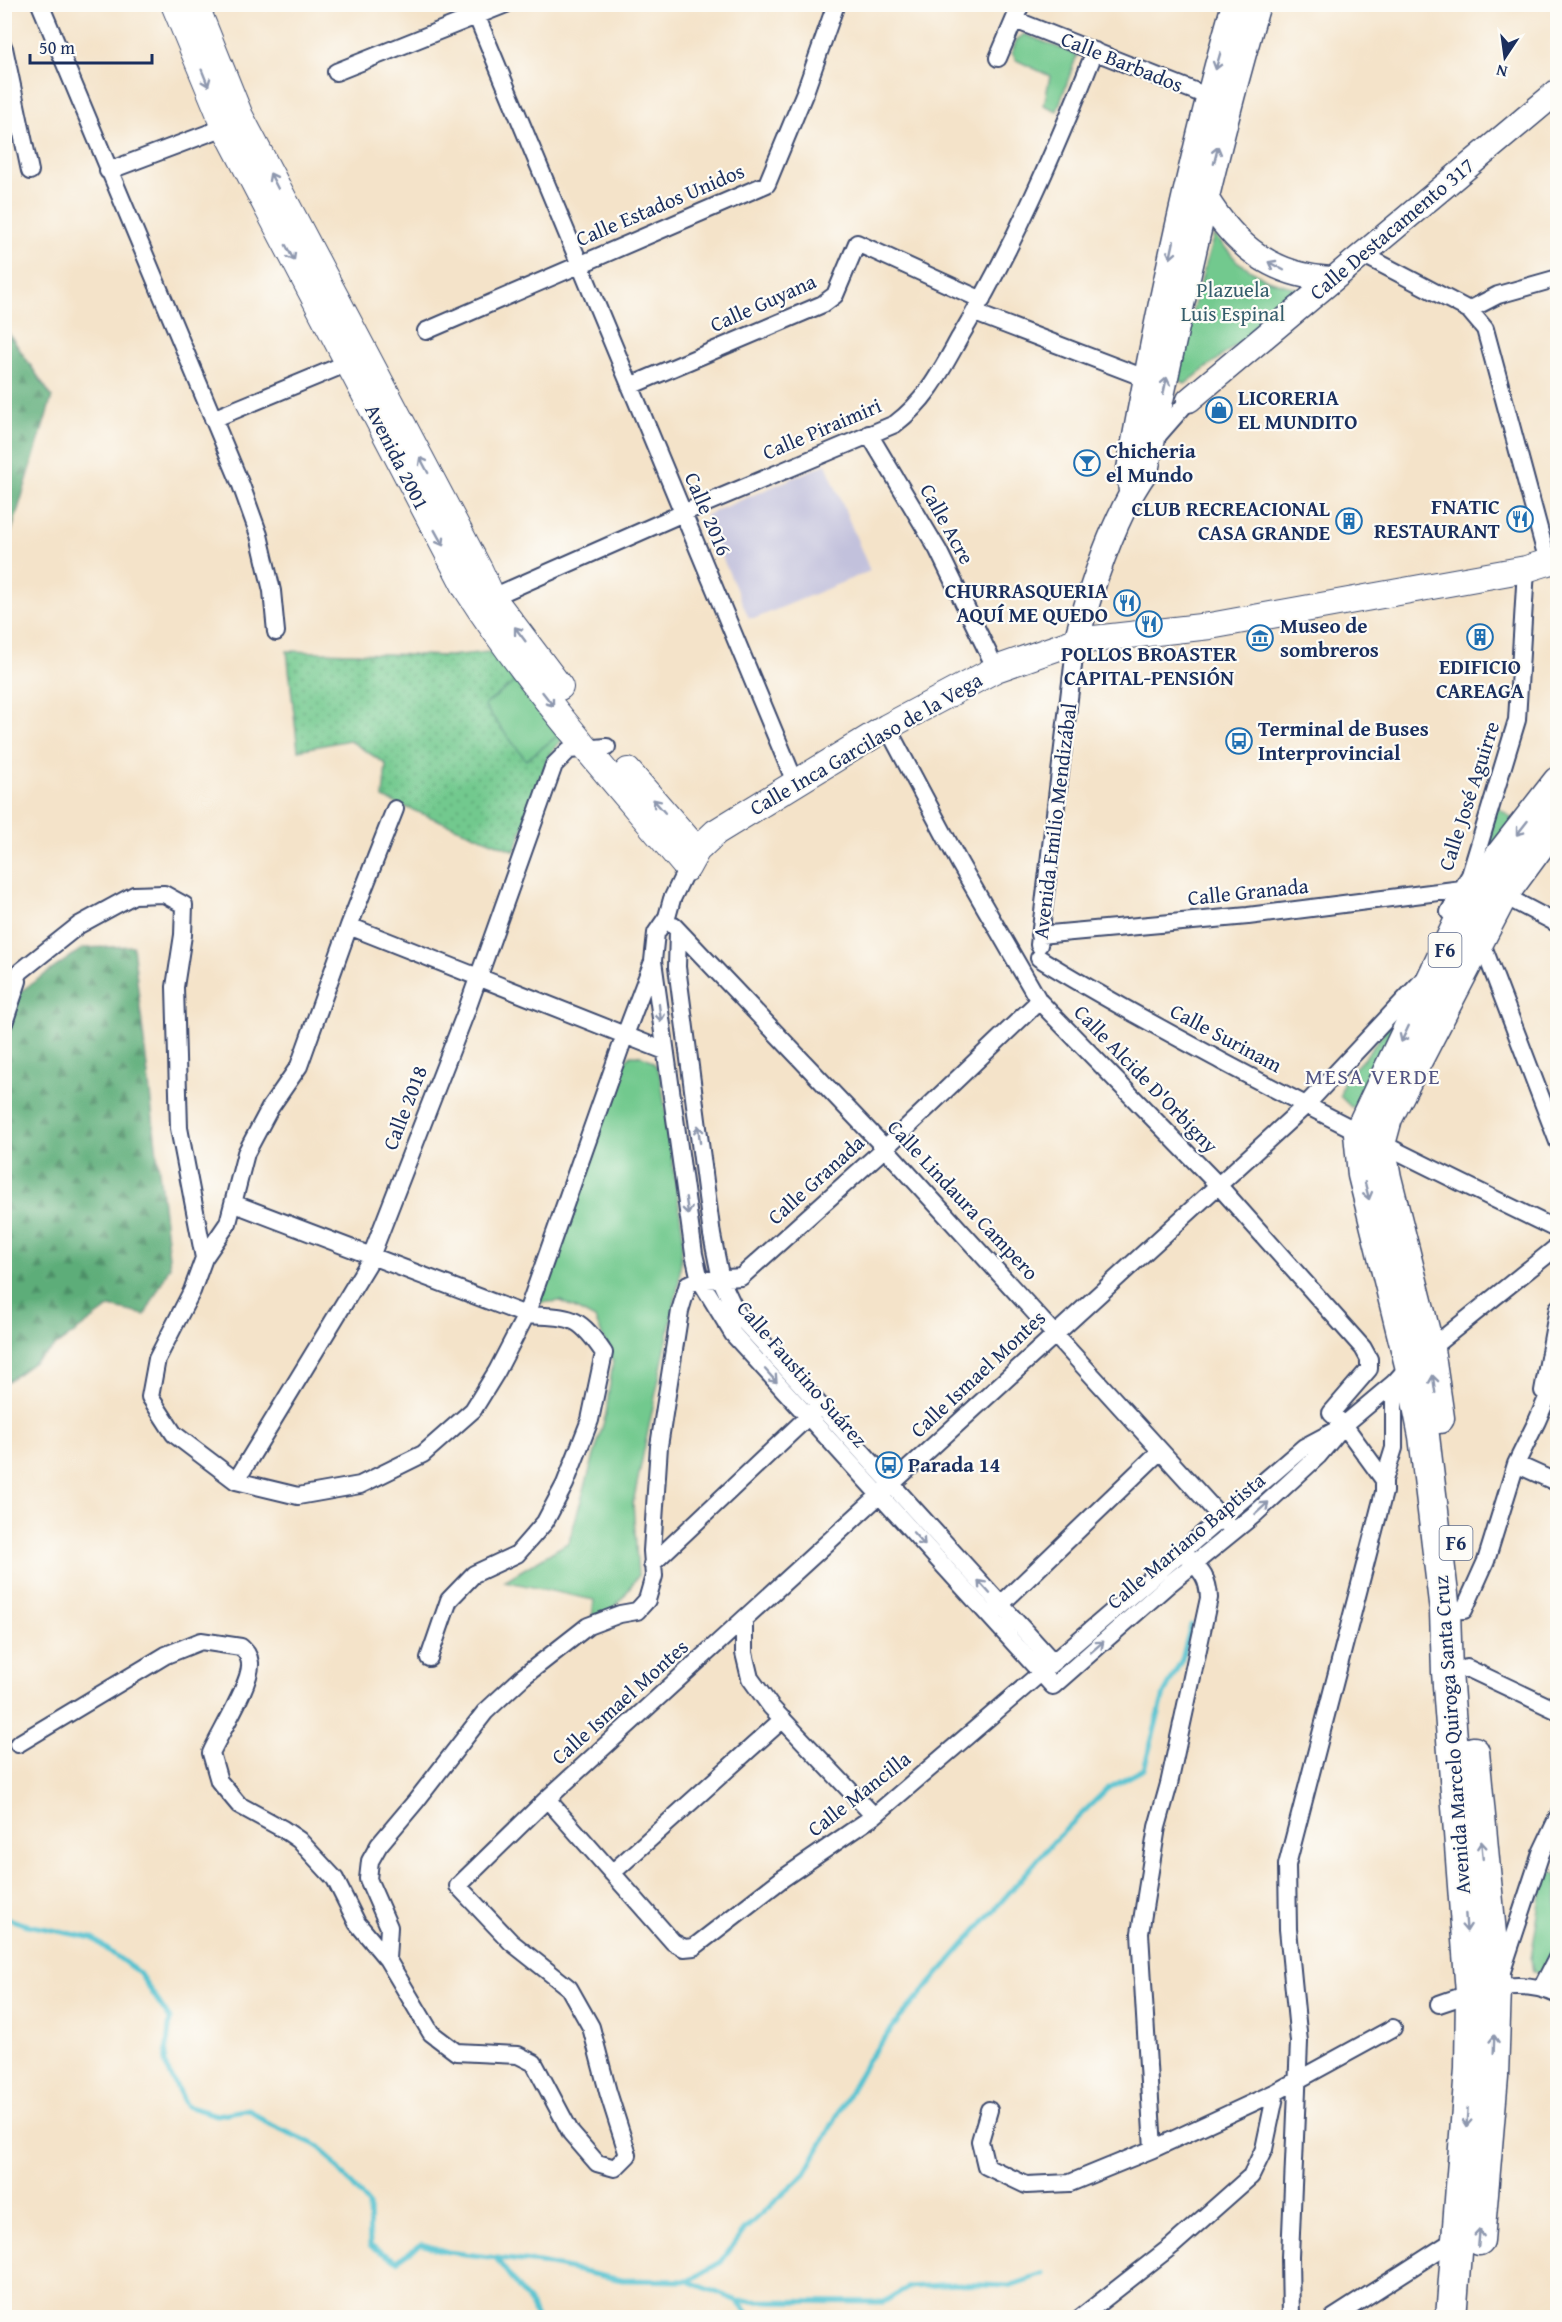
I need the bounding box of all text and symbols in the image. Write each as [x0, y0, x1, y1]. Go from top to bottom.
street label: Calle Barbados [1057, 23, 1188, 100]
scale bar [30, 27, 152, 65]
north arrow [1475, 27, 1535, 87]
text: 50 m [39, 34, 75, 61]
one-way arrow [1211, 51, 1223, 70]
text: N [1493, 59, 1510, 85]
one-way arrow [200, 69, 211, 87]
one-way arrow [1211, 146, 1223, 165]
street label: Calle Destacamento 317 [1302, 150, 1481, 307]
street label: Calle Estados Unidos [571, 155, 749, 254]
one-way arrow [268, 173, 280, 190]
one-way arrow [1165, 240, 1177, 259]
one-way arrow [285, 244, 296, 262]
one-way arrow [1267, 260, 1285, 271]
street label: Calle Guyana [705, 265, 821, 340]
park label: Plazuela Luis Espinal [1181, 274, 1285, 329]
one-way arrow [1160, 377, 1171, 396]
place label: LICORERIA EL MUNDITO [1238, 382, 1357, 437]
street label: Calle Piraimiri [757, 389, 886, 468]
shop icon: LICORERIA EL MUNDITO [1204, 395, 1234, 425]
street label: Avenida 2001 [357, 398, 437, 515]
place label: Chicheria el Mundo [1106, 435, 1196, 490]
bar icon: Chicheria el Mundo [1072, 448, 1102, 478]
one-way arrow [418, 457, 430, 474]
street label: Calle 2016 [677, 467, 740, 560]
street label: Calle Acre [913, 478, 982, 570]
place label: FNATIC RESTAURANT [1374, 491, 1501, 546]
place label: CLUB RECREACIONAL CASA GRANDE [1131, 493, 1330, 548]
restaurant icon: FNATIC RESTAURANT [1505, 504, 1535, 534]
building icon: CLUB RECREACIONAL CASA GRANDE [1334, 506, 1364, 536]
one-way arrow [433, 529, 445, 546]
place label: CHURRASQUERIA AQUÍ ME QUEDO [945, 575, 1109, 630]
restaurant icon: CHURRASQUERIA AQUÍ ME QUEDO [1112, 588, 1142, 618]
restaurant icon: POLLOS BROASTER CAPITAL-PENSIÓN [1134, 609, 1164, 639]
place label: Museo de sombreros [1280, 610, 1379, 665]
building icon: EDIFICIO CAREAGA [1465, 622, 1495, 652]
museum icon: Museo de sombreros [1245, 623, 1275, 653]
one-way arrow [514, 626, 527, 642]
place label: POLLOS BROASTER CAPITAL-PENSIÓN [1061, 638, 1238, 693]
place label: EDIFICIO CAREAGA [1436, 651, 1525, 706]
street label: Calle Inca Garcilaso de la Vega [744, 664, 988, 823]
one-way arrow [541, 691, 554, 707]
street label: Avenida Emilio Mendizábal [1025, 701, 1084, 941]
place label: Terminal de Buses Interprovincial [1258, 713, 1429, 768]
street label: Calle José Aguirre [1430, 717, 1507, 874]
bus stop icon: Terminal de Buses Interprovincial [1224, 726, 1254, 756]
one-way arrow [652, 798, 665, 814]
one-way arrow [1515, 820, 1528, 836]
street label: Calle Granada [1186, 870, 1310, 913]
road number: F6 [1428, 933, 1462, 967]
street label: Calle Surinam [1165, 995, 1288, 1080]
street label: Calle Alcide D'Orbigny [1067, 997, 1226, 1160]
one-way arrow [654, 1003, 665, 1023]
one-way arrow [1399, 1024, 1411, 1042]
district label: MESA VERDE [1305, 1060, 1441, 1092]
street label: Calle 2018 [374, 1061, 435, 1154]
street label: Calle Lindaura Campero [880, 1112, 1046, 1287]
one-way arrow [693, 1125, 704, 1145]
street label: Calle Granada [760, 1128, 871, 1232]
one-way arrow [1361, 1181, 1373, 1200]
one-way arrow [682, 1196, 693, 1216]
street label: Calle Faustino Suárez [730, 1293, 875, 1454]
street label: Calle Ismael Montes [903, 1303, 1052, 1445]
one-way arrow [764, 1369, 778, 1384]
one-way arrow [1429, 1375, 1440, 1395]
place label: Parada 14 [908, 1449, 1001, 1480]
bus stop icon: Parada 14 [874, 1450, 904, 1480]
street label: Calle Mariano Baptista [1100, 1465, 1272, 1616]
one-way arrow [1254, 1501, 1269, 1515]
road number: F6 [1440, 1526, 1472, 1560]
one-way arrow [911, 1532, 926, 1547]
street label: Avenida Marcelo Quiroga Santa Cruz [1425, 1575, 1478, 1895]
one-way arrow [977, 1580, 991, 1595]
street label: Calle Ismael Montes [544, 1631, 695, 1772]
one-way arrow [1089, 1640, 1104, 1654]
street label: Calle Mancilla [801, 1743, 917, 1844]
one-way arrow [1477, 1840, 1488, 1860]
one-way arrow [1461, 1913, 1472, 1933]
one-way arrow [1489, 2034, 1500, 2054]
one-way arrow [1461, 2107, 1472, 2127]
one-way arrow [1474, 2229, 1485, 2249]

